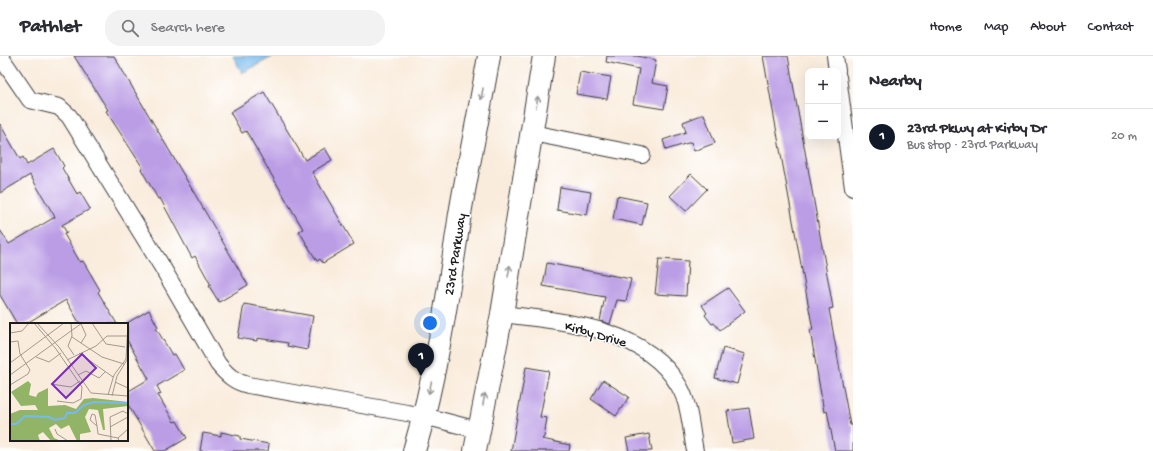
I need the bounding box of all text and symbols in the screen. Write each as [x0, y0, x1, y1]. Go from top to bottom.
search box [105, 10, 385, 46]
text: Pathlet [20, 16, 81, 39]
icon: search [119, 17, 141, 39]
text: Search here [151, 19, 225, 37]
text: Home [930, 19, 962, 36]
text: Map [984, 19, 1008, 36]
text: About [1030, 19, 1066, 36]
text: Contact [1088, 19, 1133, 36]
map controls [805, 68, 841, 140]
button: + [805, 68, 841, 104]
text: Nearby [869, 72, 922, 92]
one-way arrow [478, 88, 486, 101]
one-way arrow [533, 95, 541, 108]
button: − [805, 104, 841, 140]
text: 23rd Pkwy at Kirby Dr [907, 120, 1046, 138]
text: 1 [879, 129, 885, 144]
text: 20 m [1111, 129, 1137, 144]
text: Bus stop · 23rd Parkway [907, 138, 1038, 153]
street label: 23rd Parkway [442, 212, 471, 297]
one-way arrow [505, 265, 513, 278]
your location [420, 313, 440, 333]
street label: Kirby Drive [562, 318, 629, 353]
inset map [10, 323, 128, 441]
pin: 1 [408, 343, 434, 376]
one-way arrow [426, 381, 434, 394]
one-way arrow [481, 393, 489, 406]

